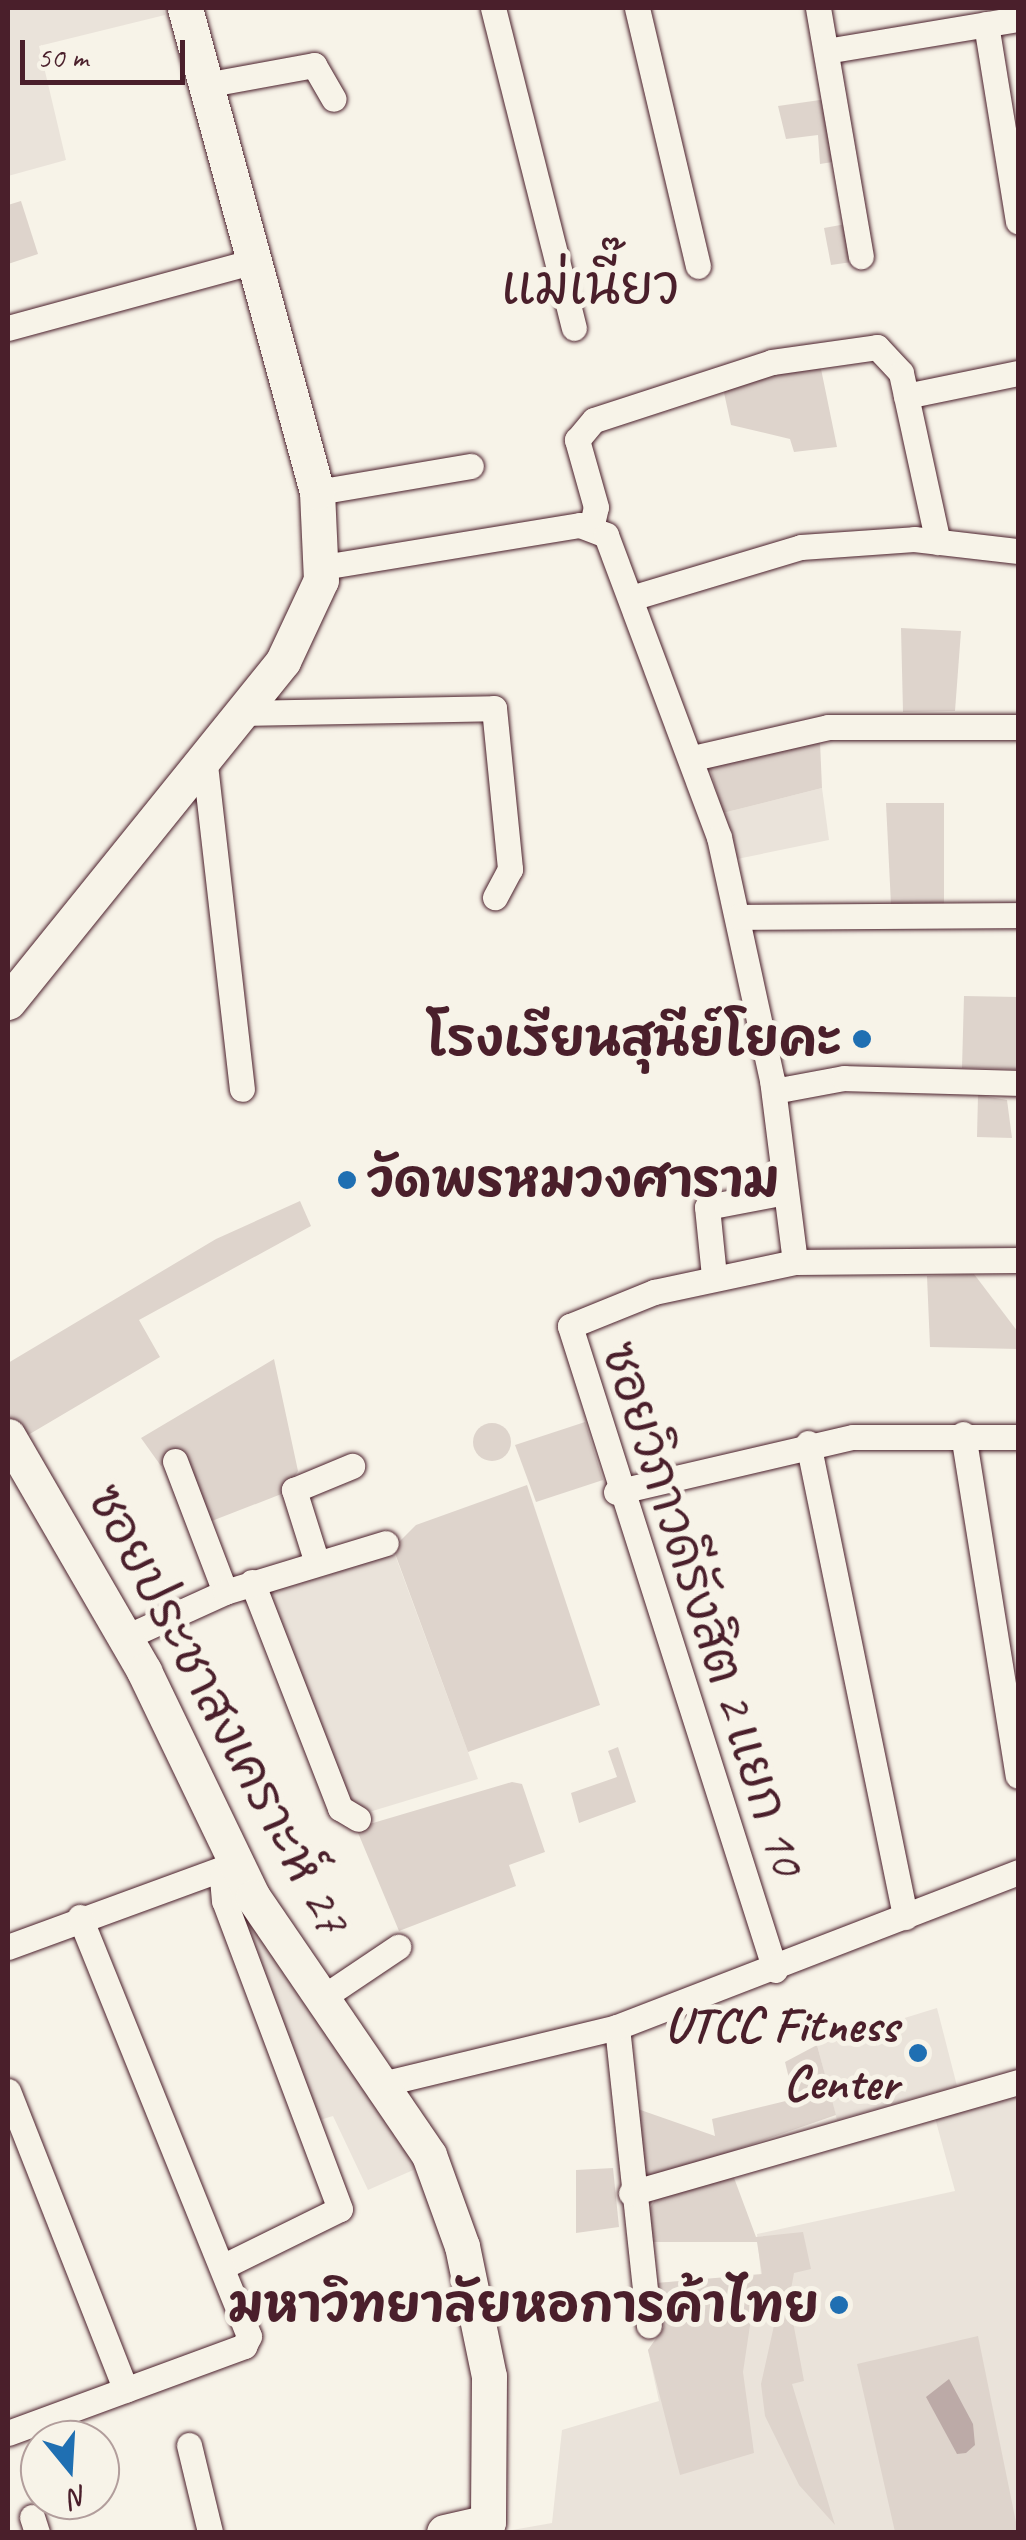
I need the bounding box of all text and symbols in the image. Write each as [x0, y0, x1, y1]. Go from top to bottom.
scale bar [25, 20, 190, 82]
text: 50 m [37, 38, 88, 76]
district label: แม่เนี๊ยว [501, 256, 679, 318]
place label: โรงเรียนสุนีย์โยคะ [427, 1009, 842, 1069]
marker: โรงเรียนสุนีย์โยคะ [851, 1028, 873, 1050]
place label: วัดพรหมวงศาราม [367, 1150, 779, 1210]
marker: วัดพรหมวงศาราม [336, 1169, 358, 1191]
street label: ซอยวิภาวดีรังสิต 2 แยก 10 [589, 1334, 819, 1882]
street label: ซอยประชาสงเคราะห์ 27 [75, 1474, 363, 1944]
place label: UTCC Fitness Center [664, 1994, 898, 2112]
marker: UTCC Fitness Center [907, 2042, 929, 2064]
place label: มหาวิทยาลัยหอการค้าไทย [228, 2275, 819, 2335]
marker: มหาวิทยาลัยหอการค้าไทย [828, 2294, 850, 2316]
north arrow [20, 2420, 120, 2520]
text: N [65, 2478, 92, 2516]

